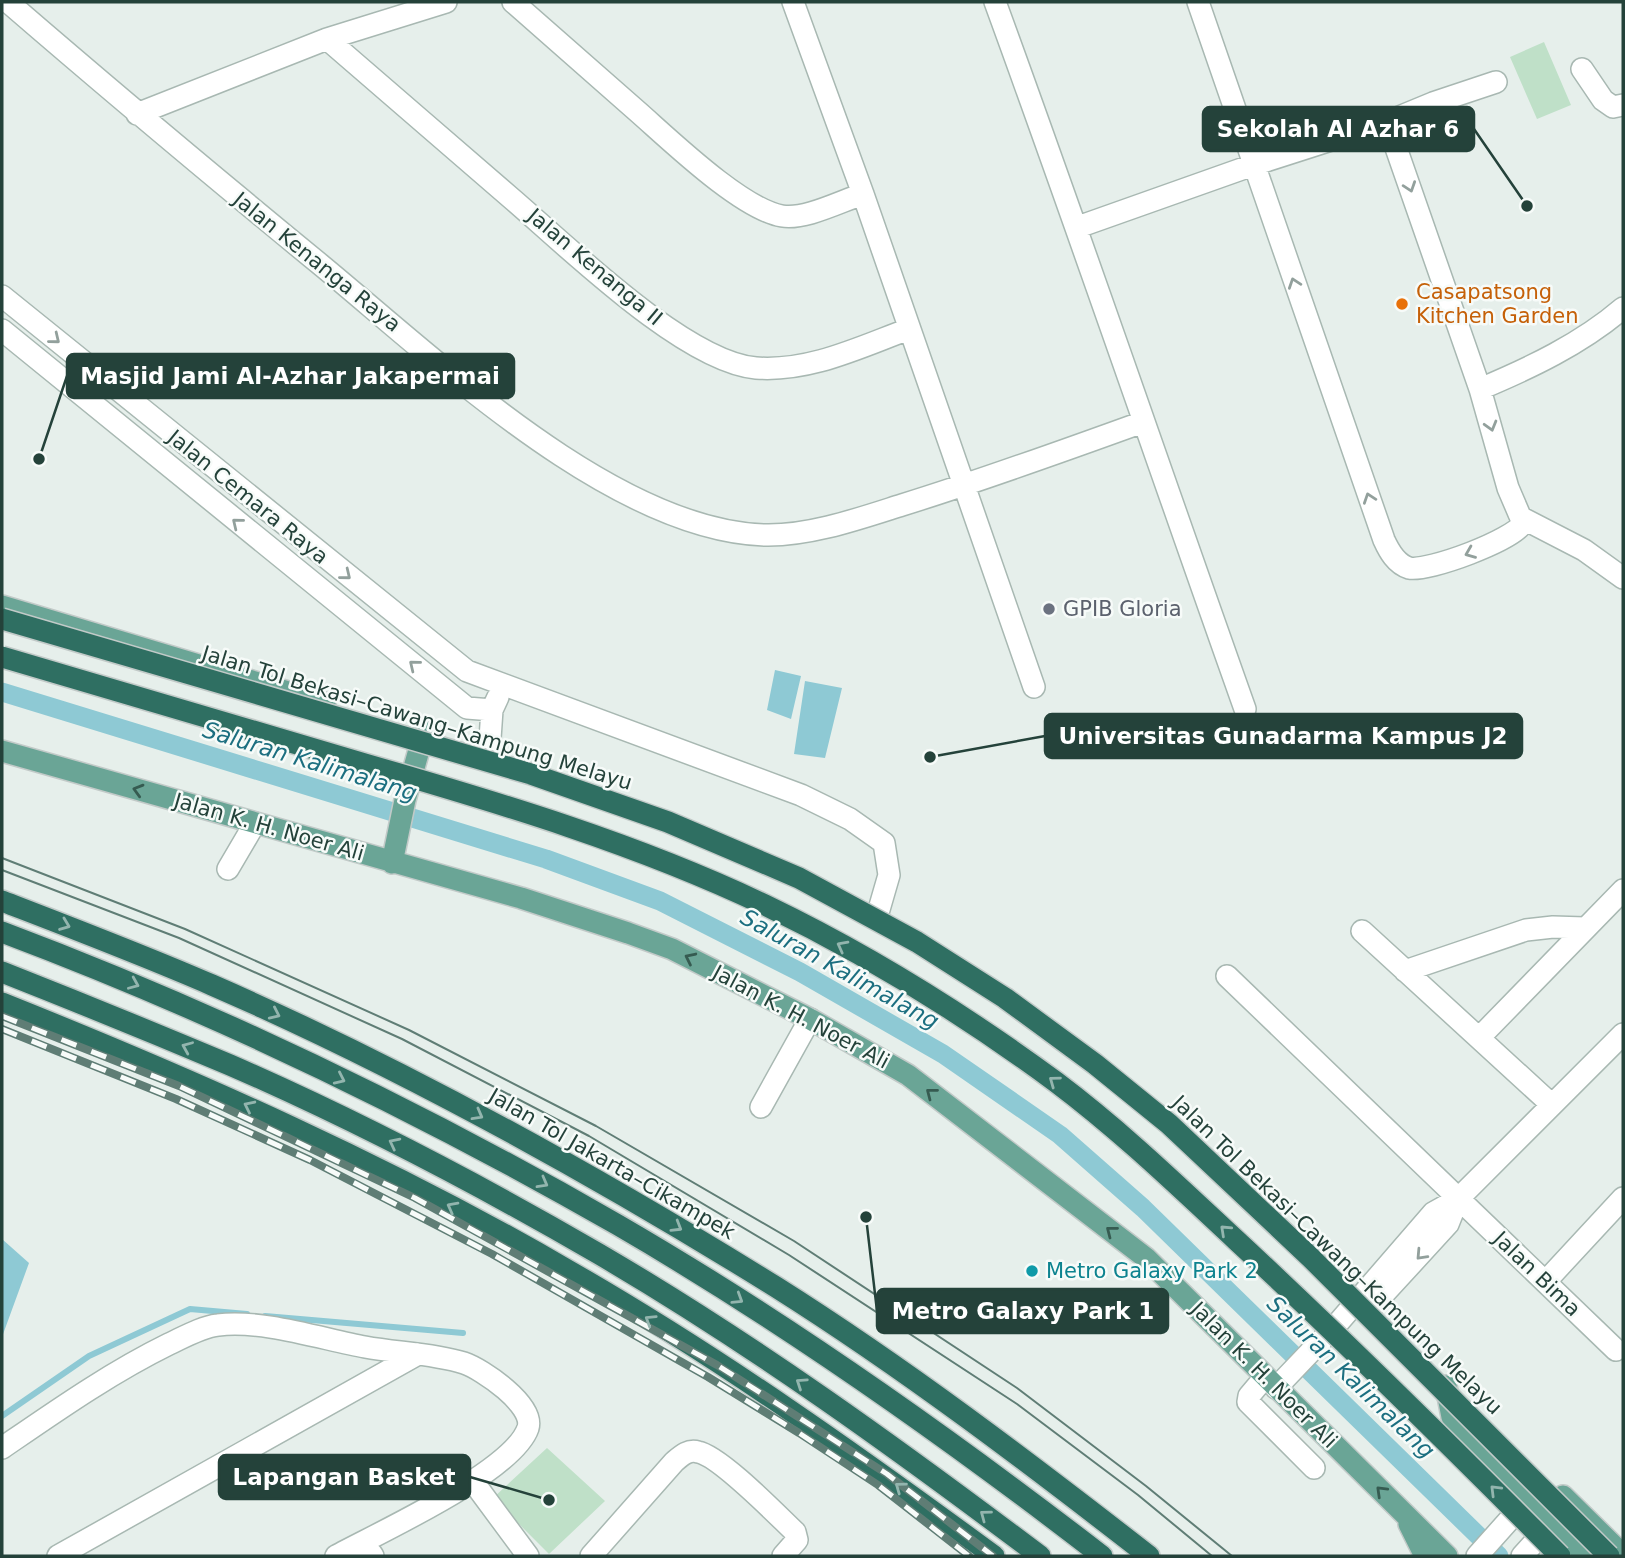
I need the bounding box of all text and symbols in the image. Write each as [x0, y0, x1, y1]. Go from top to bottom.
callout: Sekolah Al Azhar 6 [1203, 107, 1474, 151]
text: Sekolah Al Azhar 6 [1217, 116, 1459, 142]
one-way arrow [1402, 180, 1416, 192]
street label: Jalan Kenanga Raya [227, 186, 405, 337]
street label: Jalan Kenanga II [521, 202, 667, 330]
one-way arrow [1288, 277, 1302, 290]
place label: Casapatsong Kitchen Garden [1416, 280, 1579, 328]
marker: Casapatsong Kitchen Garden [1394, 296, 1410, 312]
one-way arrow [47, 331, 59, 344]
callout: Masjid Jami Al-Azhar Jakapermai [67, 354, 514, 398]
text: Masjid Jami Al-Azhar Jakapermai [80, 363, 500, 389]
one-way arrow [1482, 419, 1497, 431]
street label: Jalan Cemara Raya [162, 424, 333, 569]
one-way arrow [1363, 492, 1377, 504]
one-way arrow [232, 518, 244, 531]
one-way arrow [1464, 544, 1476, 558]
one-way arrow [338, 566, 350, 579]
place label: GPIB Gloria [1063, 597, 1182, 621]
marker: GPIB Gloria [1041, 601, 1057, 617]
street label: Jalan Tol Bekasi–Cawang–Kampung Melayu [197, 640, 635, 795]
one-way arrow [409, 661, 421, 674]
callout: Universitas Gunadarma Kampus J2 [1045, 714, 1522, 758]
water label: Saluran Kalimalang [200, 716, 420, 806]
text: Universitas Gunadarma Kampus J2 [1058, 723, 1508, 749]
one-way arrow [132, 783, 144, 798]
street label: Jalan K. H. Noer Ali [169, 788, 367, 866]
water label: Saluran Kalimalang [736, 904, 944, 1034]
one-way arrow [59, 917, 71, 931]
one-way arrow [836, 940, 849, 954]
one-way arrow [685, 953, 697, 967]
street label: Jalan K. H. Noer Ali [707, 959, 893, 1074]
one-way arrow [127, 976, 139, 990]
one-way arrow [267, 1006, 280, 1020]
one-way arrow [182, 1042, 194, 1056]
one-way arrow [333, 1071, 345, 1085]
one-way arrow [1049, 1077, 1062, 1089]
street label: Jalan Tol Jakarta–Cikampek [483, 1083, 740, 1245]
one-way arrow [926, 1088, 939, 1101]
street label: Jalan Tol Bekasi–Cawang–Kampung Melayu [1166, 1089, 1507, 1419]
one-way arrow [244, 1100, 256, 1114]
one-way arrow [471, 1107, 484, 1120]
one-way arrow [388, 1138, 401, 1152]
one-way arrow [535, 1175, 548, 1188]
one-way arrow [447, 1202, 459, 1216]
one-way arrow [669, 1219, 682, 1232]
street label: Jalan Bima [1487, 1225, 1585, 1321]
one-way arrow [1220, 1226, 1233, 1239]
one-way arrow [1107, 1227, 1119, 1240]
one-way arrow [1417, 1247, 1429, 1260]
place label: Metro Galaxy Park 2 [1046, 1259, 1258, 1283]
marker: Metro Galaxy Park 2 [1024, 1263, 1040, 1279]
callout: Metro Galaxy Park 1 [877, 1289, 1168, 1333]
water label: Saluran Kalimalang [1262, 1290, 1440, 1464]
one-way arrow [731, 1291, 744, 1304]
street label: Jalan K. H. Noer Ali [1185, 1296, 1342, 1453]
text: Metro Galaxy Park 1 [892, 1298, 1154, 1324]
one-way arrow [644, 1315, 657, 1328]
one-way arrow [795, 1378, 808, 1391]
callout: Lapangan Basket [219, 1455, 470, 1499]
text: Lapangan Basket [233, 1464, 455, 1490]
one-way arrow [895, 1483, 908, 1495]
one-way arrow [1377, 1486, 1390, 1499]
one-way arrow [1490, 1486, 1503, 1499]
one-way arrow [981, 1511, 993, 1524]

